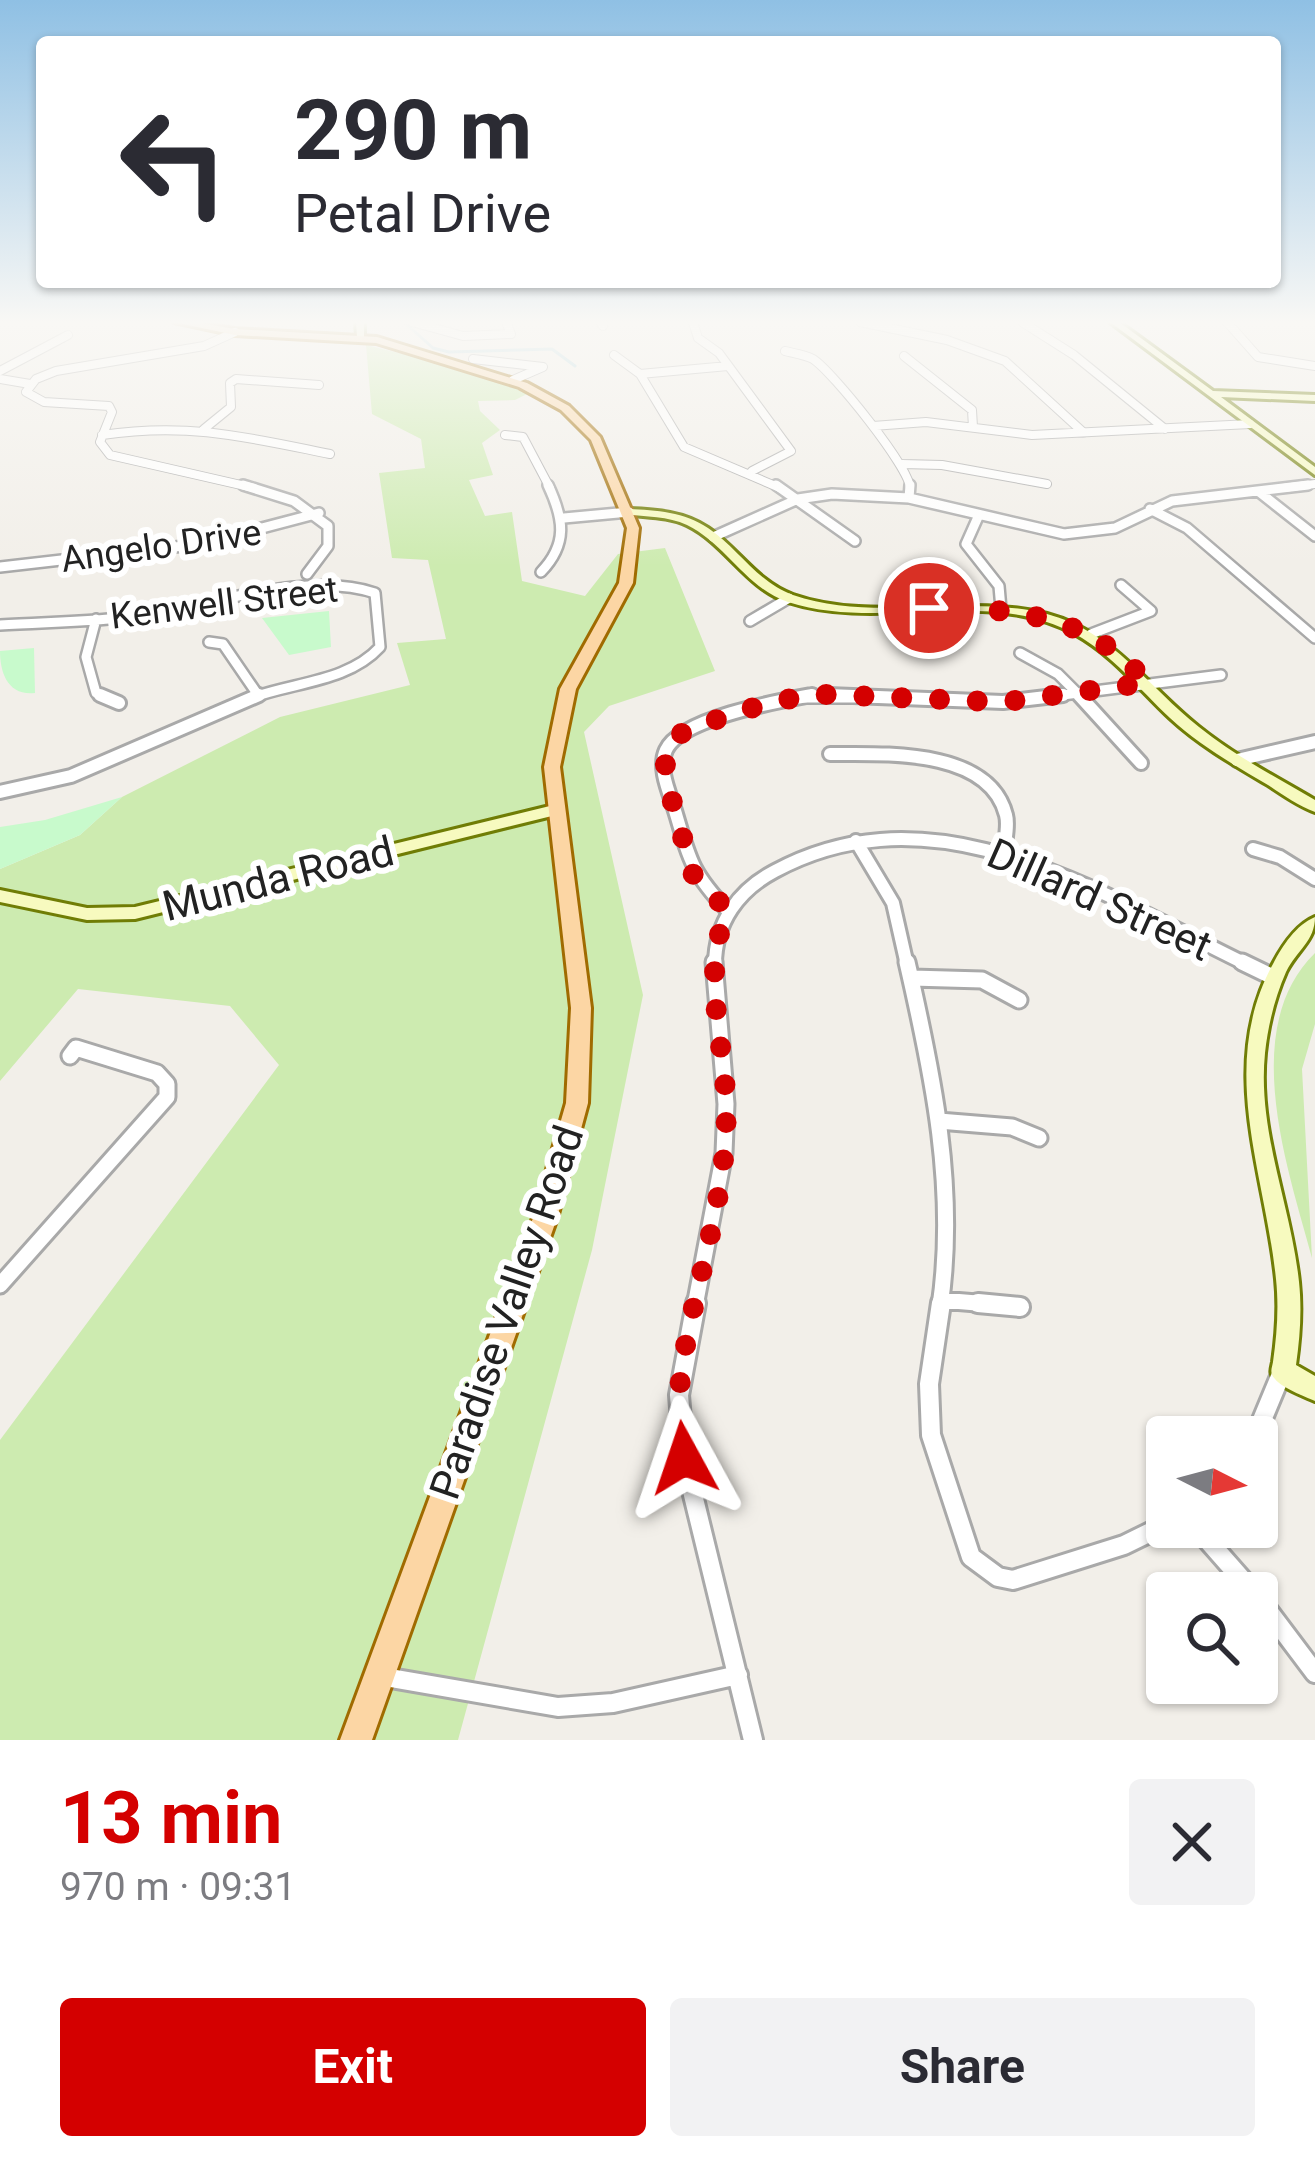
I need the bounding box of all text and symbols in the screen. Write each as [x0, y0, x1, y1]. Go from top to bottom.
text: 290 m [294, 81, 532, 180]
icon: left [96, 84, 252, 240]
text: Petal Drive [294, 182, 551, 245]
street label: Angelo Drive [58, 511, 264, 581]
pin [878, 557, 980, 659]
street label: Kenwell Street [108, 568, 340, 638]
icon: arrive [896, 575, 962, 641]
street label: Munda Road [158, 826, 399, 931]
street label: Dillard Street [980, 828, 1219, 971]
street label: Paradise Valley Road [420, 1119, 593, 1505]
position arrow [621, 1395, 747, 1521]
north arrow [1146, 1416, 1278, 1548]
map controls [1146, 1416, 1278, 1704]
button: search [1146, 1572, 1278, 1704]
text: 13 min [60, 1776, 282, 1861]
button: close [1129, 1779, 1255, 1905]
text: 970 m · 09:31 [60, 1864, 296, 1910]
button: Exit [60, 1998, 646, 2136]
button: Share [670, 1998, 1255, 2136]

